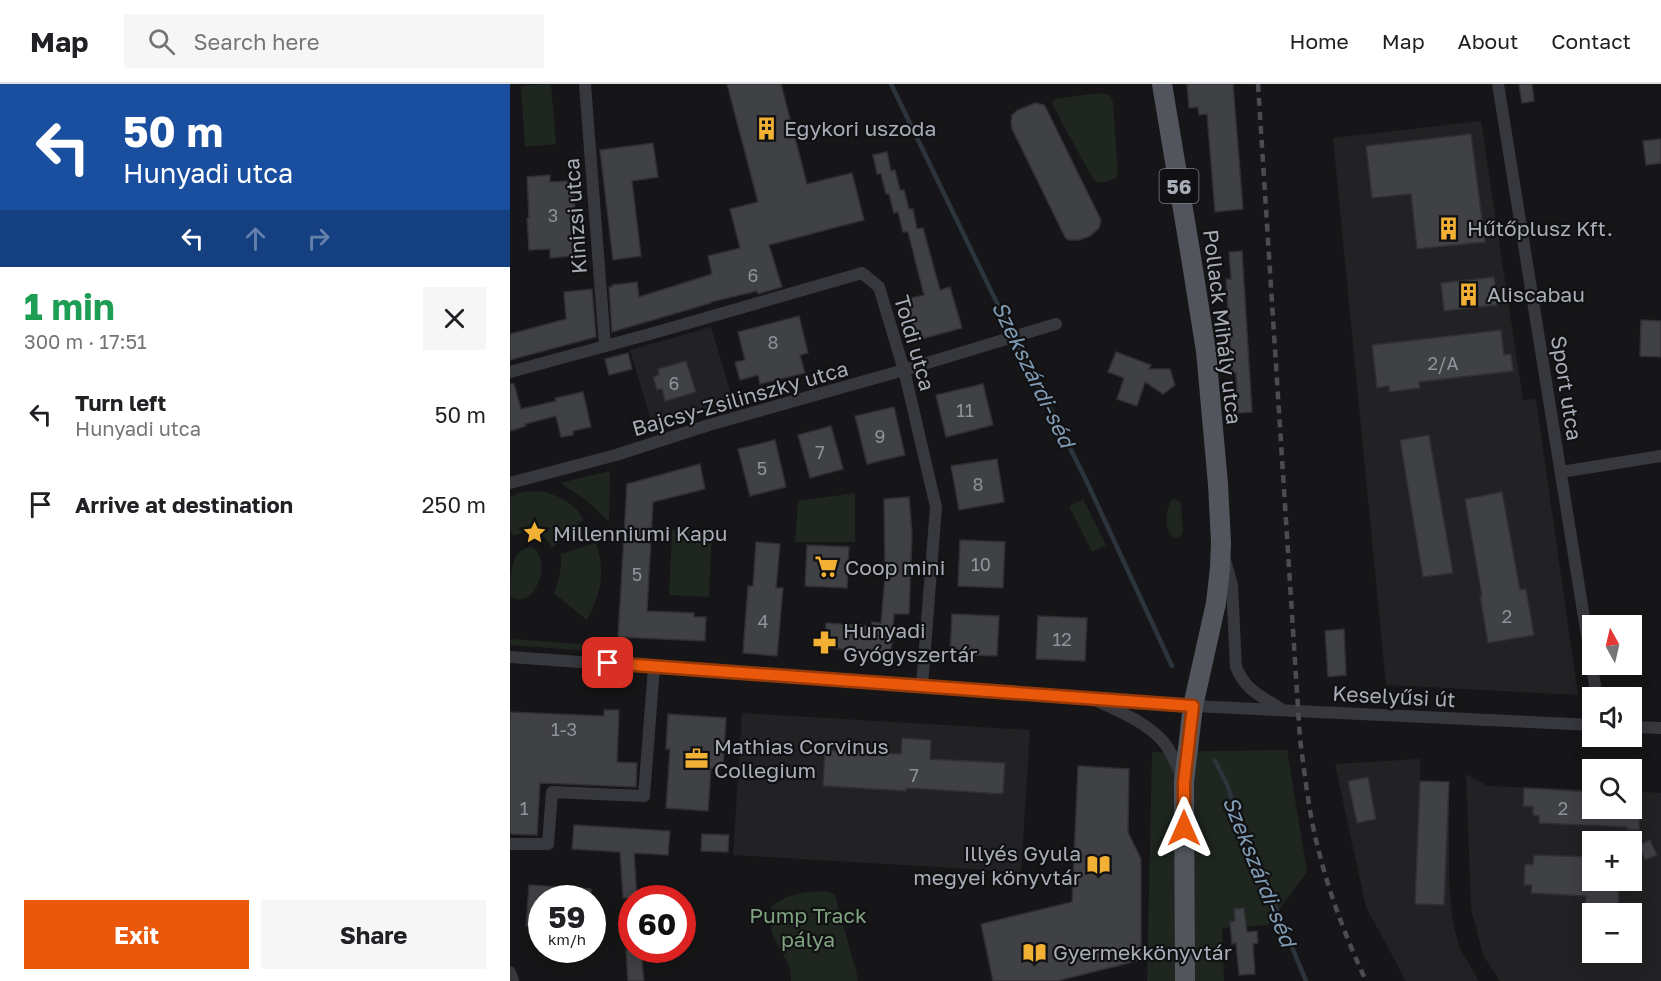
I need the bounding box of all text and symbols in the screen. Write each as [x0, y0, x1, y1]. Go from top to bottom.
search box [124, 14, 544, 68]
text: Map [30, 25, 88, 58]
icon: search [145, 25, 178, 58]
text: Search here [193, 28, 319, 55]
text: Home [1289, 28, 1349, 54]
text: Map [1382, 28, 1425, 54]
text: About [1458, 28, 1518, 54]
text: Contact [1551, 28, 1631, 54]
text: 50 m [123, 106, 223, 156]
icon: left [24, 108, 102, 186]
building icon: Egykori uszoda [753, 115, 779, 141]
place label: Egykori uszoda [784, 115, 936, 141]
text: Hunyadi utca [123, 157, 293, 189]
street label: Kinizsi utca [558, 157, 592, 275]
road number: 56 [1160, 169, 1198, 203]
house number: 3 [548, 204, 558, 226]
building icon: Hűtőplusz Kft. [1436, 215, 1462, 241]
place label: Hűtőplusz Kft. [1467, 215, 1613, 241]
icon: left [176, 222, 209, 255]
icon: ahead [239, 222, 272, 255]
icon: right [302, 222, 335, 255]
street label: Pollack Mihály utca [1198, 228, 1248, 426]
house number: 6 [748, 264, 758, 286]
building icon: Aliscabau [1456, 281, 1482, 307]
place label: Aliscabau [1487, 281, 1585, 307]
text: 1 min [24, 285, 115, 328]
button: close [423, 287, 486, 350]
street label: Toldi utca [889, 292, 941, 394]
water label: Szekszárdi-séd [987, 296, 1082, 454]
text: 300 m · 17:51 [24, 329, 147, 353]
house number: 8 [768, 331, 778, 353]
street label: Sport utca [1546, 334, 1588, 442]
house number: 2/A [1427, 352, 1459, 374]
street label: Bajcsy-Zsilinszky utca [629, 355, 851, 441]
house number: 6 [669, 372, 679, 394]
text: Turn left [75, 389, 166, 416]
icon: left [24, 398, 57, 431]
house number: 11 [956, 399, 974, 421]
text: 50 m [435, 401, 486, 428]
text: Hunyadi utca [75, 416, 201, 440]
house number: 9 [875, 425, 885, 447]
house number: 7 [815, 441, 825, 463]
house number: 5 [757, 457, 767, 479]
house number: 8 [973, 473, 983, 495]
icon: arrive [24, 488, 57, 521]
text: Arrive at destination [75, 491, 293, 518]
text: 250 m [422, 491, 486, 518]
place icon: Millenniumi Kapu [522, 520, 548, 546]
place label: Millenniumi Kapu [553, 520, 728, 546]
house number: 10 [971, 553, 991, 575]
supermarket icon: Coop mini [814, 554, 840, 580]
place label: Coop mini [845, 554, 945, 580]
house number: 5 [632, 563, 642, 585]
house number: 2 [1502, 605, 1512, 627]
house number: 4 [758, 610, 769, 632]
north arrow [1582, 615, 1642, 675]
map controls [1582, 615, 1642, 963]
place label: Hunyadi Gyógyszertár [843, 617, 978, 667]
house number: 12 [1052, 628, 1072, 650]
pharmacy icon: Hunyadi Gyógyszertár [812, 629, 838, 655]
pin [582, 637, 633, 688]
icon: arrive [591, 646, 624, 679]
street label: Keselyűsi út [1332, 680, 1456, 712]
button: sound [1582, 687, 1642, 747]
house number: 1-3 [551, 718, 577, 740]
place label: Mathias Corvinus Collegium [714, 733, 889, 783]
office icon: Mathias Corvinus Collegium [683, 745, 709, 771]
button: search [1582, 759, 1642, 819]
house number: 7 [909, 764, 919, 786]
water label: Szekszárdi-séd [1218, 792, 1303, 952]
position arrow [1152, 796, 1216, 860]
house number: 1 [520, 797, 529, 819]
house number: 2 [1558, 797, 1568, 819]
button: + [1582, 831, 1642, 891]
place label: Illyés Gyula megyei könyvtár [913, 840, 1081, 890]
library icon: Illyés Gyula megyei könyvtár [1086, 852, 1112, 878]
speed limit sign: 60 [618, 885, 696, 963]
text: 59 [548, 899, 586, 935]
button: Exit [24, 900, 249, 969]
button: Share [261, 900, 486, 969]
park label: Pump Track pálya [749, 902, 867, 952]
button: − [1582, 903, 1642, 963]
text: km/h [548, 930, 586, 948]
library icon: Gyermekkönyvtár [1022, 939, 1048, 965]
place label: Gyermekkönyvtár [1053, 939, 1232, 965]

